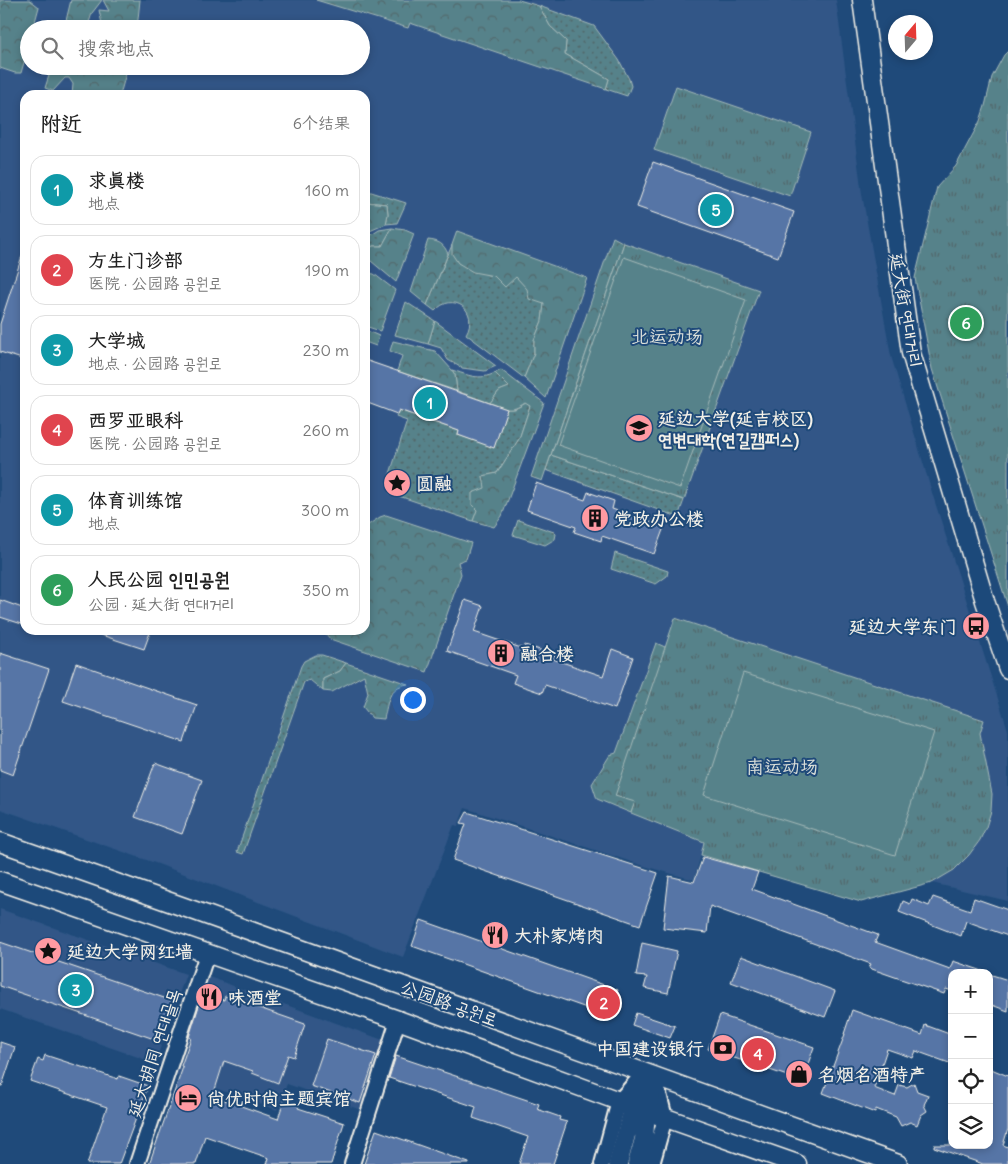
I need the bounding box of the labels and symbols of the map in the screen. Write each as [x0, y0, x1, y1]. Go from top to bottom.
north arrow [888, 15, 933, 60]
pin: 5 [700, 191, 732, 229]
street label: 延大街 연대거리 [885, 251, 927, 369]
pin: 6 [950, 304, 982, 342]
park label: 北运动场 [631, 325, 703, 348]
pin: 1 [414, 384, 446, 422]
place label: 延边大学(延吉校区) 연변대학(연길캠퍼스) [658, 407, 813, 451]
school or university icon: 延边大学(延吉校区) 연변대학(연길캠퍼스) [624, 413, 654, 443]
place icon: 圆融 [382, 468, 412, 498]
place label: 圆融 [416, 472, 452, 495]
building icon: 党政办公楼 [580, 503, 610, 533]
place label: 党政办公楼 [614, 507, 704, 530]
bus stop icon: 延边大学东门 [961, 611, 991, 641]
place label: 延边大学东门 [849, 615, 957, 638]
building icon: 融合楼 [486, 638, 516, 668]
place label: 融合楼 [520, 642, 574, 665]
your location [400, 687, 426, 713]
park label: 南运动场 [746, 755, 818, 778]
restaurant icon: 大朴家烤肉 [480, 920, 510, 950]
place label: 大朴家烤肉 [514, 924, 604, 947]
place icon: 延边大学网红墙 [33, 936, 63, 966]
place label: 延边大学网红墙 [67, 940, 193, 963]
pin: 3 [60, 971, 92, 1009]
street label: 公园路 공원로 [397, 975, 501, 1031]
restaurant icon: 味酒堂 [194, 982, 224, 1012]
pin: 2 [588, 984, 620, 1022]
street label: 延大胡同 연대골목 [122, 986, 186, 1120]
place label: 味酒堂 [228, 986, 282, 1009]
bank icon: 中国建设银行 [708, 1033, 738, 1063]
pin: 4 [742, 1035, 774, 1073]
place label: 中国建设银行 [596, 1037, 704, 1060]
shop icon: 名烟名酒特产 [784, 1059, 814, 1089]
place label: 名烟名酒特产 [818, 1063, 926, 1086]
hotel icon: 尚优时尚主题宾馆 [173, 1083, 203, 1113]
place label: 尚优时尚主题宾馆 [207, 1087, 351, 1110]

